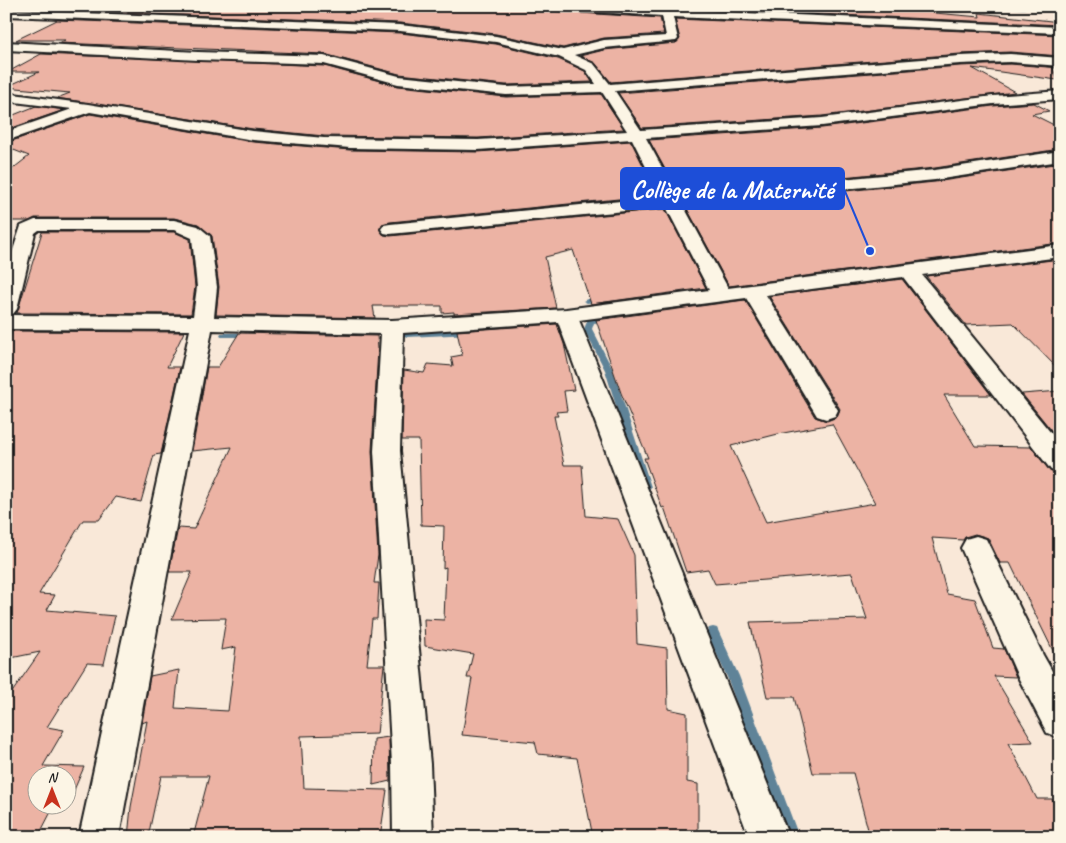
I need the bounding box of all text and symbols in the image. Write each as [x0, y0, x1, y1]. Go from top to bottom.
callout: Collège de la Maternité [621, 168, 844, 209]
text: Collège de la Maternité [631, 173, 838, 206]
north arrow [28, 766, 78, 816]
text: N [48, 769, 59, 786]

